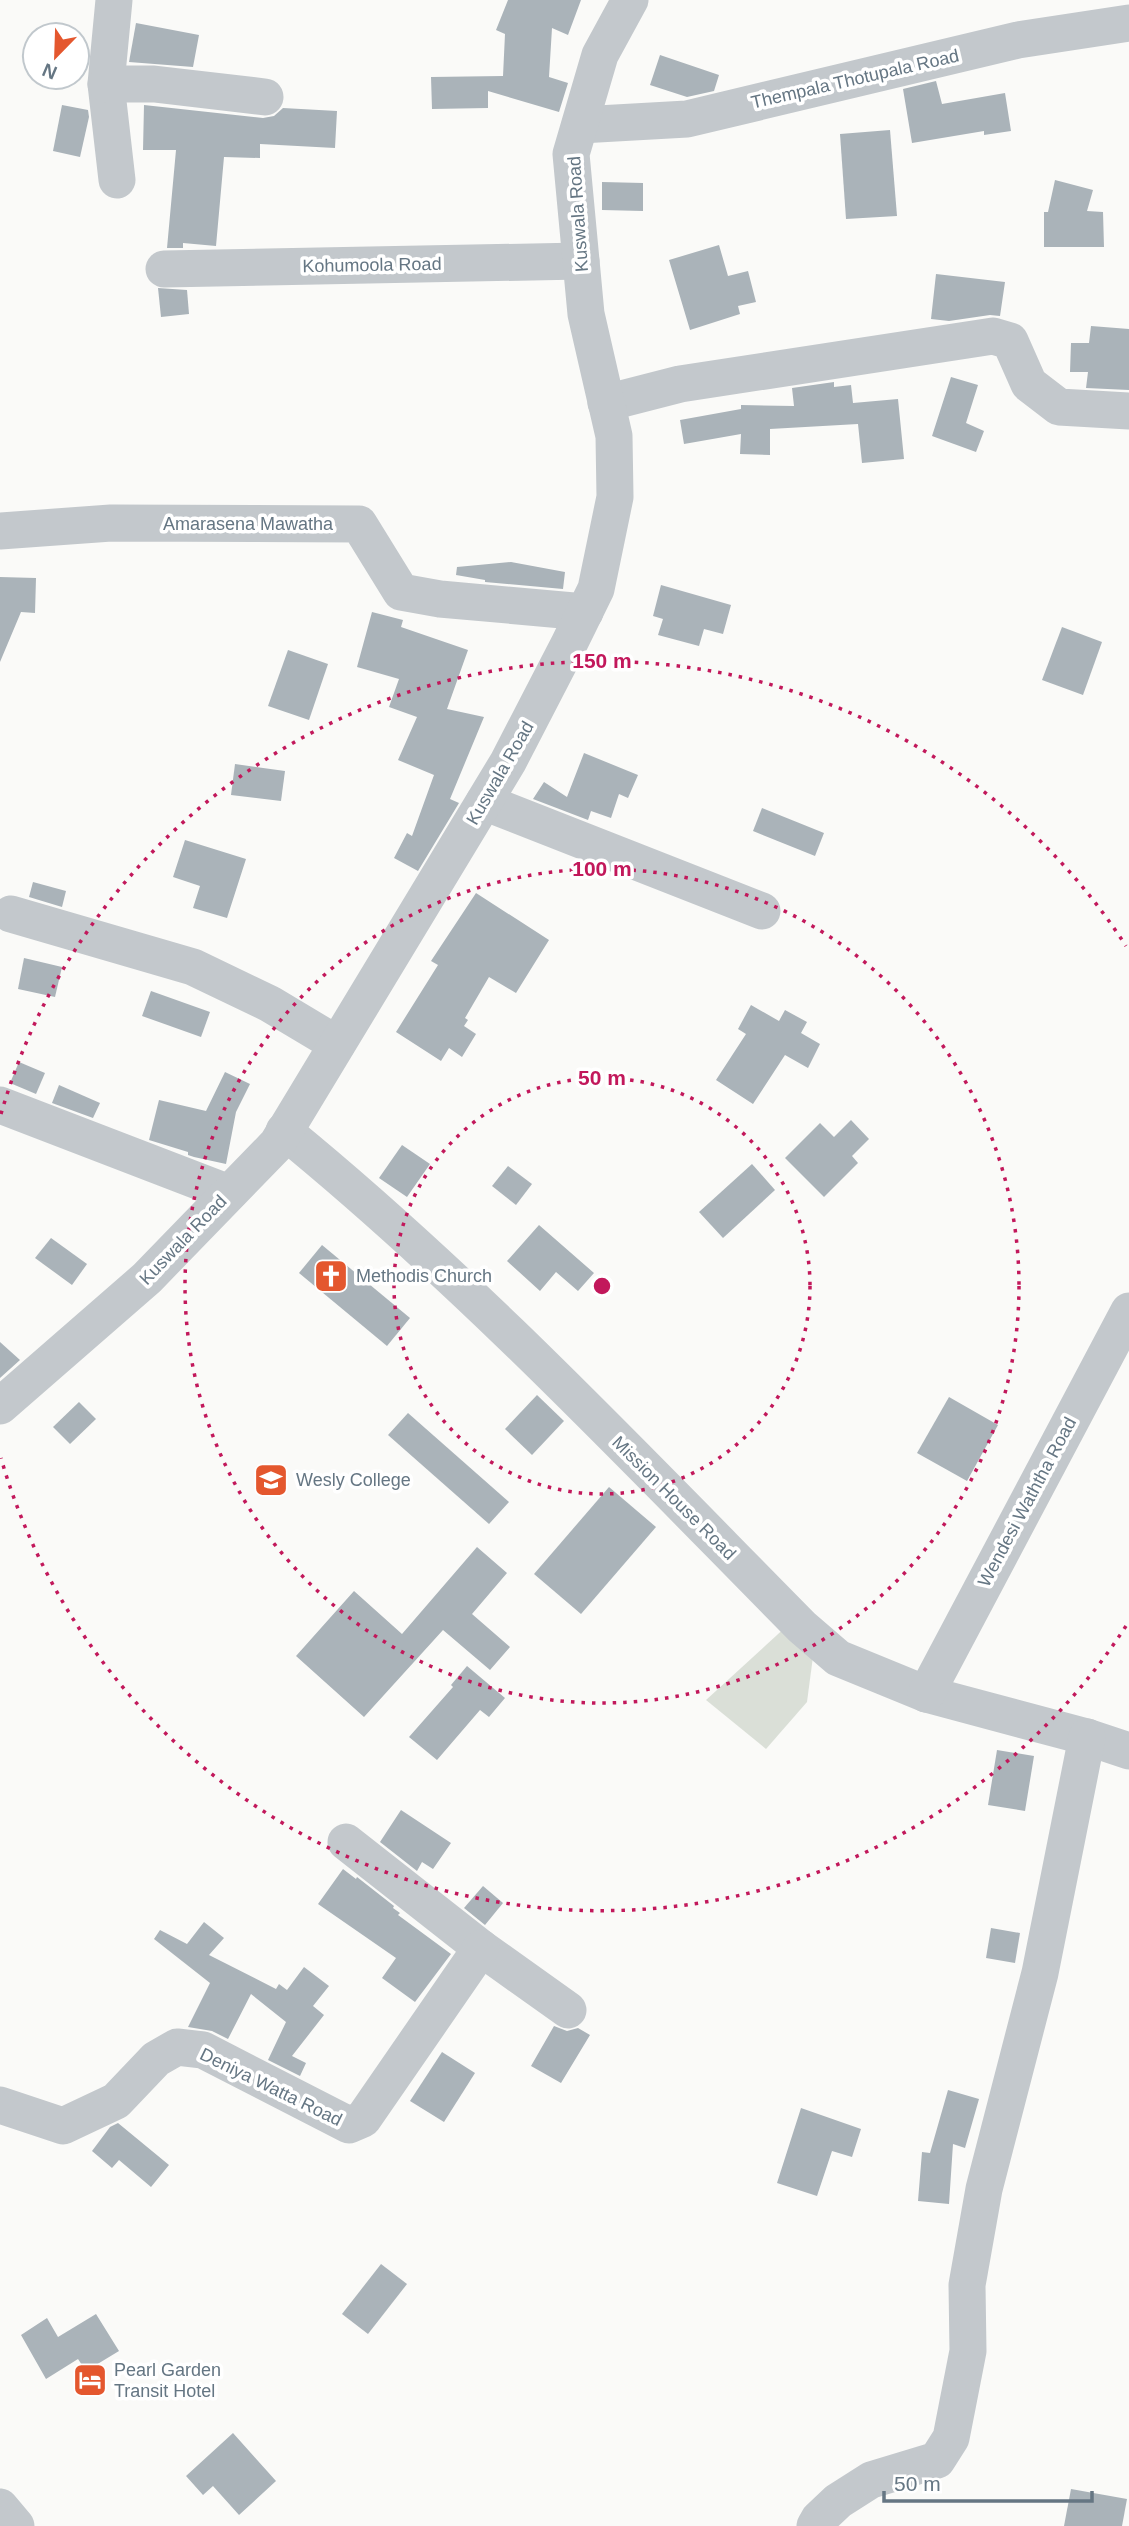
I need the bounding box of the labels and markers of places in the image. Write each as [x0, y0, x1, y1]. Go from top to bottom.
church icon: Methodis Church [312, 1257, 350, 1295]
place label: Methodis Church [356, 1266, 492, 1286]
centre of rings [590, 1274, 614, 1298]
school or university icon: Wesly College [252, 1461, 290, 1499]
place label: Wesly College [296, 1470, 411, 1490]
place label: Pearl Garden Transit Hotel [114, 2360, 221, 2401]
hotel icon: Pearl Garden Transit Hotel [71, 2361, 109, 2399]

